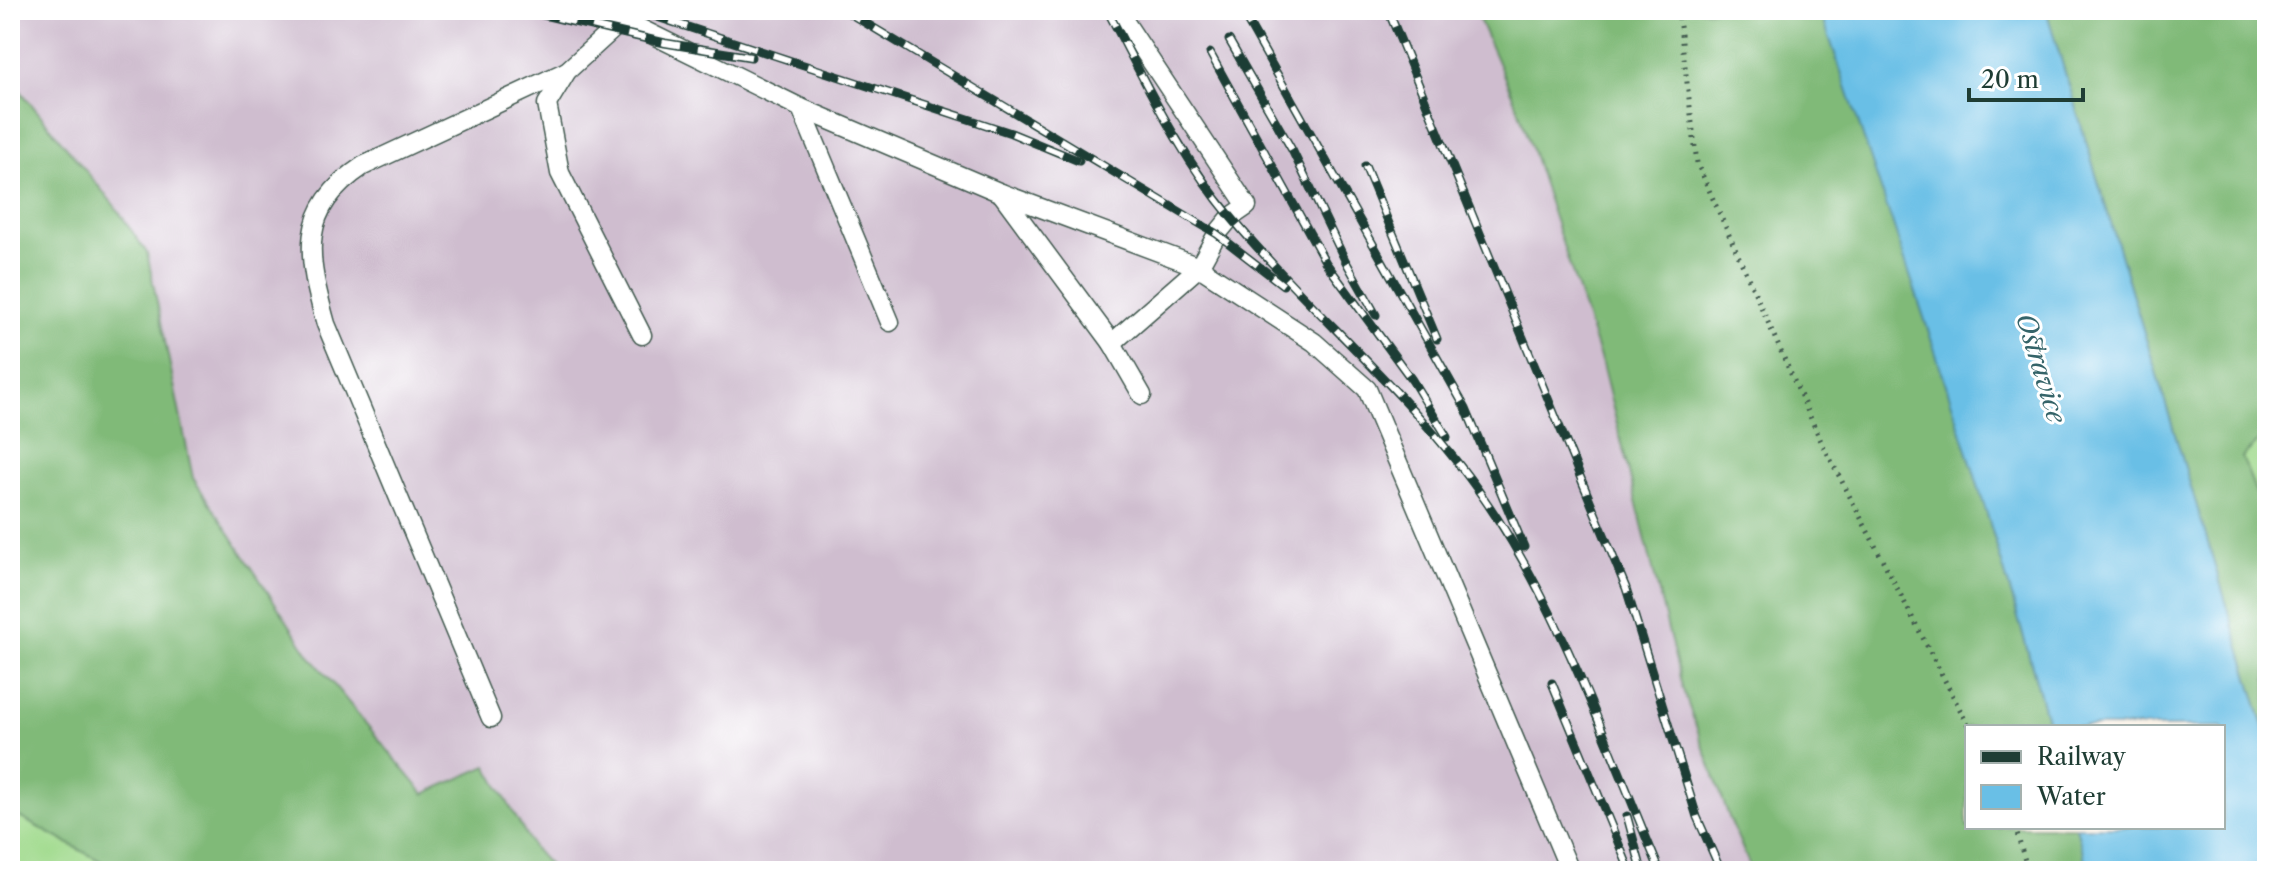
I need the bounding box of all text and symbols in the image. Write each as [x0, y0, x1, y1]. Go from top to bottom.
scale bar [1969, 52, 2083, 102]
text: 20 m [1981, 65, 2039, 94]
water label: Ostravice [2009, 309, 2073, 428]
legend [1965, 725, 2225, 829]
text: Railway [2037, 742, 2127, 771]
text: Water [2036, 782, 2106, 811]

